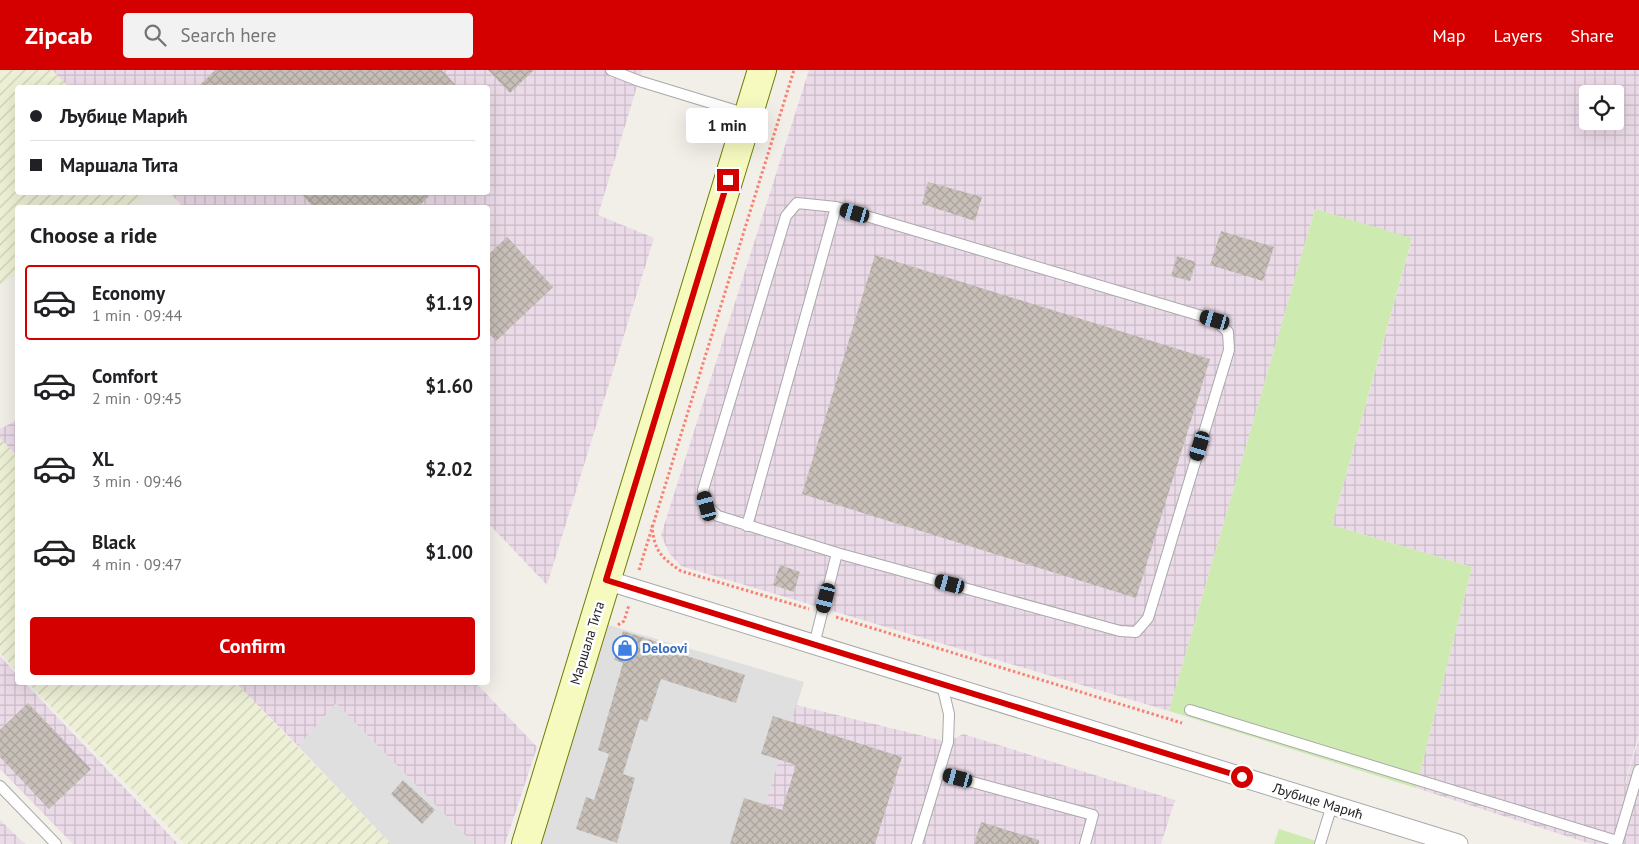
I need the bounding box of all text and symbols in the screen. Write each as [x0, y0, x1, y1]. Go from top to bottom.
search box [123, 13, 473, 58]
text: Zipcab [25, 20, 93, 51]
icon: search [141, 21, 169, 49]
text: Search here [181, 23, 276, 47]
text: Map [1433, 24, 1465, 47]
text: Layers [1493, 24, 1542, 47]
text: Share [1570, 24, 1614, 47]
map controls [1579, 85, 1624, 130]
button: locate [1579, 85, 1624, 130]
text: Љубице Марић [60, 104, 188, 128]
callout: 1 min [687, 108, 769, 142]
text: 1 min [707, 115, 747, 135]
text: Маршала Тита [60, 153, 178, 177]
route end [717, 169, 739, 191]
car [838, 202, 871, 224]
text: Choose a ride [30, 221, 157, 249]
icon: car [32, 280, 77, 325]
text: Economy [92, 281, 165, 305]
text: $1.19 [425, 291, 473, 315]
text: 1 min · 09:44 [92, 305, 182, 325]
car [1198, 309, 1231, 331]
icon: car [32, 363, 77, 408]
text: Comfort [92, 364, 158, 388]
text: $1.60 [425, 374, 473, 398]
text: 2 min · 09:45 [92, 388, 182, 408]
car [1188, 429, 1211, 463]
icon: car [32, 446, 77, 491]
text: XL [92, 447, 114, 471]
text: $2.02 [425, 457, 473, 481]
text: 3 min · 09:46 [92, 471, 182, 491]
car [695, 490, 718, 522]
icon: car [32, 529, 77, 574]
text: Black [92, 530, 136, 554]
text: $1.00 [425, 540, 473, 564]
text: 4 min · 09:47 [92, 554, 182, 574]
car [933, 573, 966, 595]
car [815, 582, 836, 614]
street label: Маршала Тита [566, 599, 608, 687]
button: Confirm [30, 617, 475, 675]
shop icon: Deloovi [612, 635, 638, 661]
place label: Deloovi [642, 639, 688, 657]
route start [1231, 766, 1253, 788]
car [941, 767, 974, 789]
street label: Љубице Марић [1270, 778, 1365, 823]

